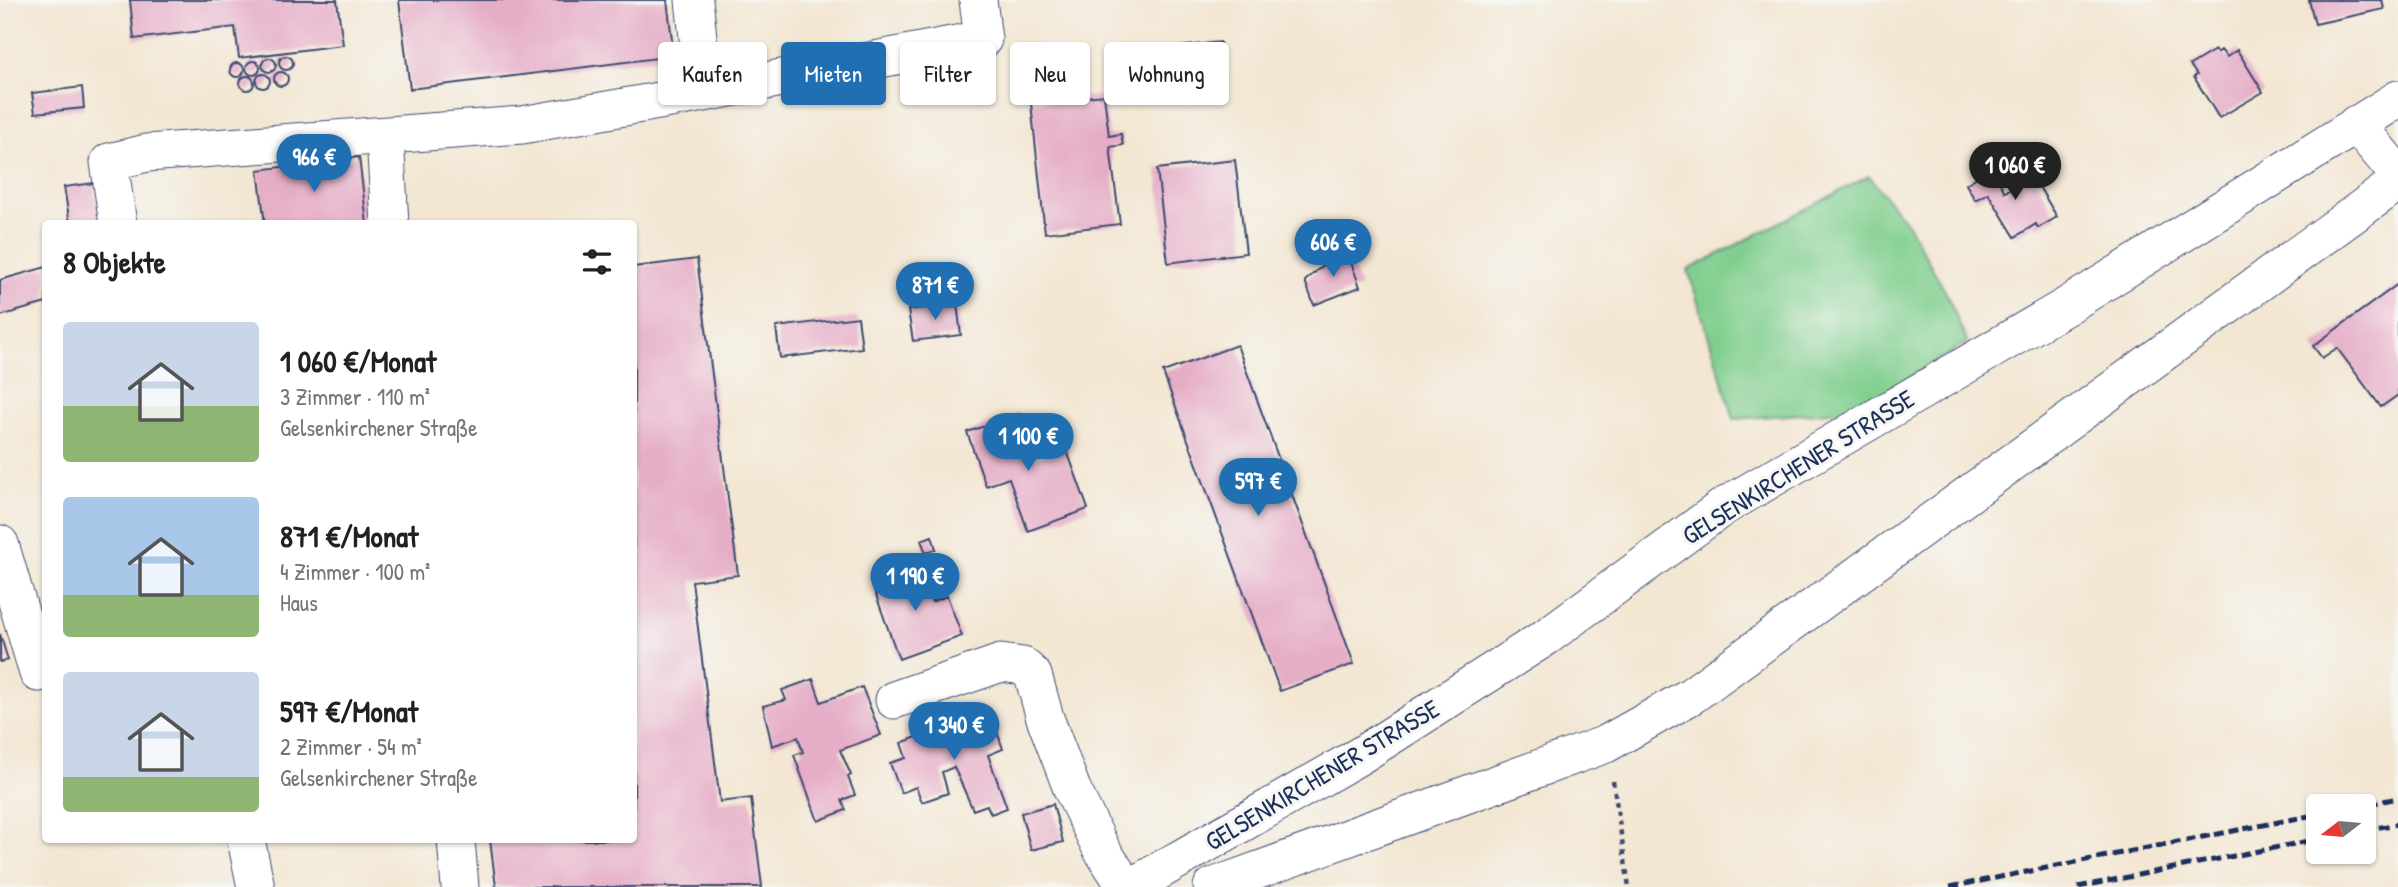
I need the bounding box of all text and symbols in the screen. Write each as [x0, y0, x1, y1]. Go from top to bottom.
chip: Kaufen [658, 42, 767, 105]
chip: Mieten [781, 42, 886, 105]
chip: Filter [900, 42, 996, 105]
chip: Neu [1010, 42, 1090, 105]
chip: Wohnung [1104, 42, 1229, 105]
pin: 966 € [265, 134, 363, 194]
text: 966 € [292, 141, 336, 172]
pin: 1 060 € [1950, 142, 2080, 202]
text: 1 060 € [1985, 149, 2045, 180]
pin: 606 € [1284, 219, 1382, 279]
text: 606 € [1310, 226, 1356, 257]
text: 8 Objekte [63, 242, 166, 282]
icon: filters [578, 243, 616, 281]
pin: 871 € [886, 262, 984, 322]
text: 871 € [912, 269, 958, 300]
text: 1 060 €/Monat [280, 341, 436, 381]
icon: home [119, 350, 203, 434]
text: 3 Zimmer · 110 m² [280, 381, 430, 412]
street label: GELSENKIRCHENER STRASSE [1675, 381, 1921, 552]
text: Gelsenkirchener Straße [280, 412, 477, 443]
pin: 1 100 € [963, 414, 1093, 473]
text: 1 100 € [999, 420, 1057, 451]
pin: 597 € [1209, 458, 1307, 518]
text: 597 € [1235, 465, 1281, 496]
text: 871 €/Monat [280, 516, 418, 556]
icon: home [119, 525, 203, 609]
pin: 1 190 € [850, 554, 980, 613]
text: 4 Zimmer · 100 m² [280, 556, 430, 587]
text: 1 190 € [886, 560, 944, 591]
text: Haus [280, 587, 318, 618]
street label: GELSENKIRCHENER STRASSE [1198, 690, 1446, 858]
text: 597 €/Monat [280, 691, 418, 731]
icon: home [119, 700, 203, 784]
pin: 1 340 € [889, 702, 1019, 762]
text: 1 340 € [924, 709, 984, 740]
text: 2 Zimmer · 54 m² [280, 731, 422, 762]
text: Gelsenkirchener Straße [280, 762, 477, 793]
north arrow [2306, 794, 2376, 864]
map controls [2306, 794, 2376, 864]

